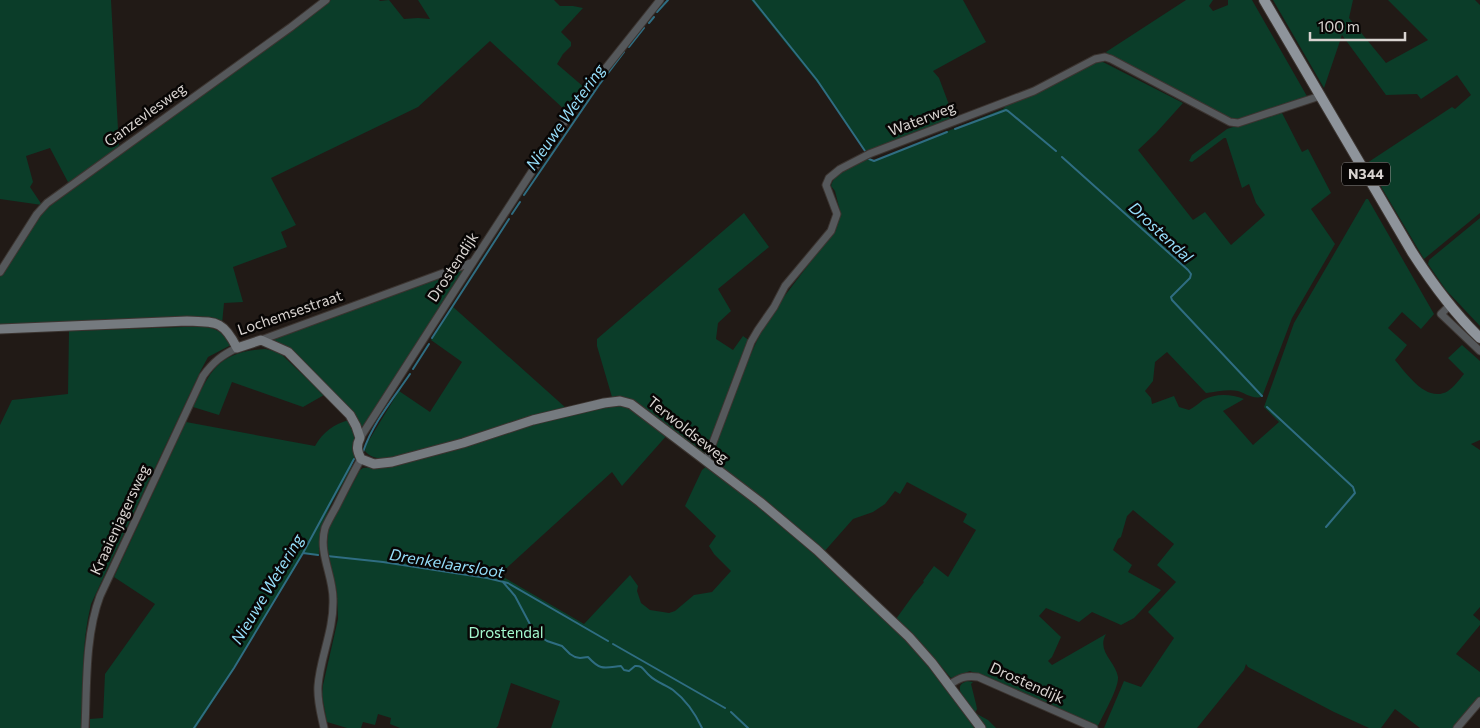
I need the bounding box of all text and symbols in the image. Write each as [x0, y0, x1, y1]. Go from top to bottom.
scale bar [1310, 10, 1405, 42]
text: 100 m [1318, 17, 1360, 35]
water label: Nieuwe Wetering [521, 59, 609, 173]
street label: Ganzevlesweg [100, 79, 189, 150]
street label: Waterweg [886, 97, 958, 139]
road number: N344 [1342, 162, 1390, 185]
water label: Drostendal [1126, 197, 1198, 267]
street label: Drostendijk [423, 228, 481, 305]
street label: Lochemsestraat [235, 286, 345, 338]
street label: Terwoldseweg [645, 392, 733, 466]
street label: Kraaienjagersweg [86, 462, 153, 578]
water label: Nieuwe Wetering [226, 529, 307, 647]
water label: Drenkelaarsloot [388, 544, 506, 581]
park label: Drostendal [468, 623, 544, 641]
street label: Drostendijk [987, 658, 1067, 706]

